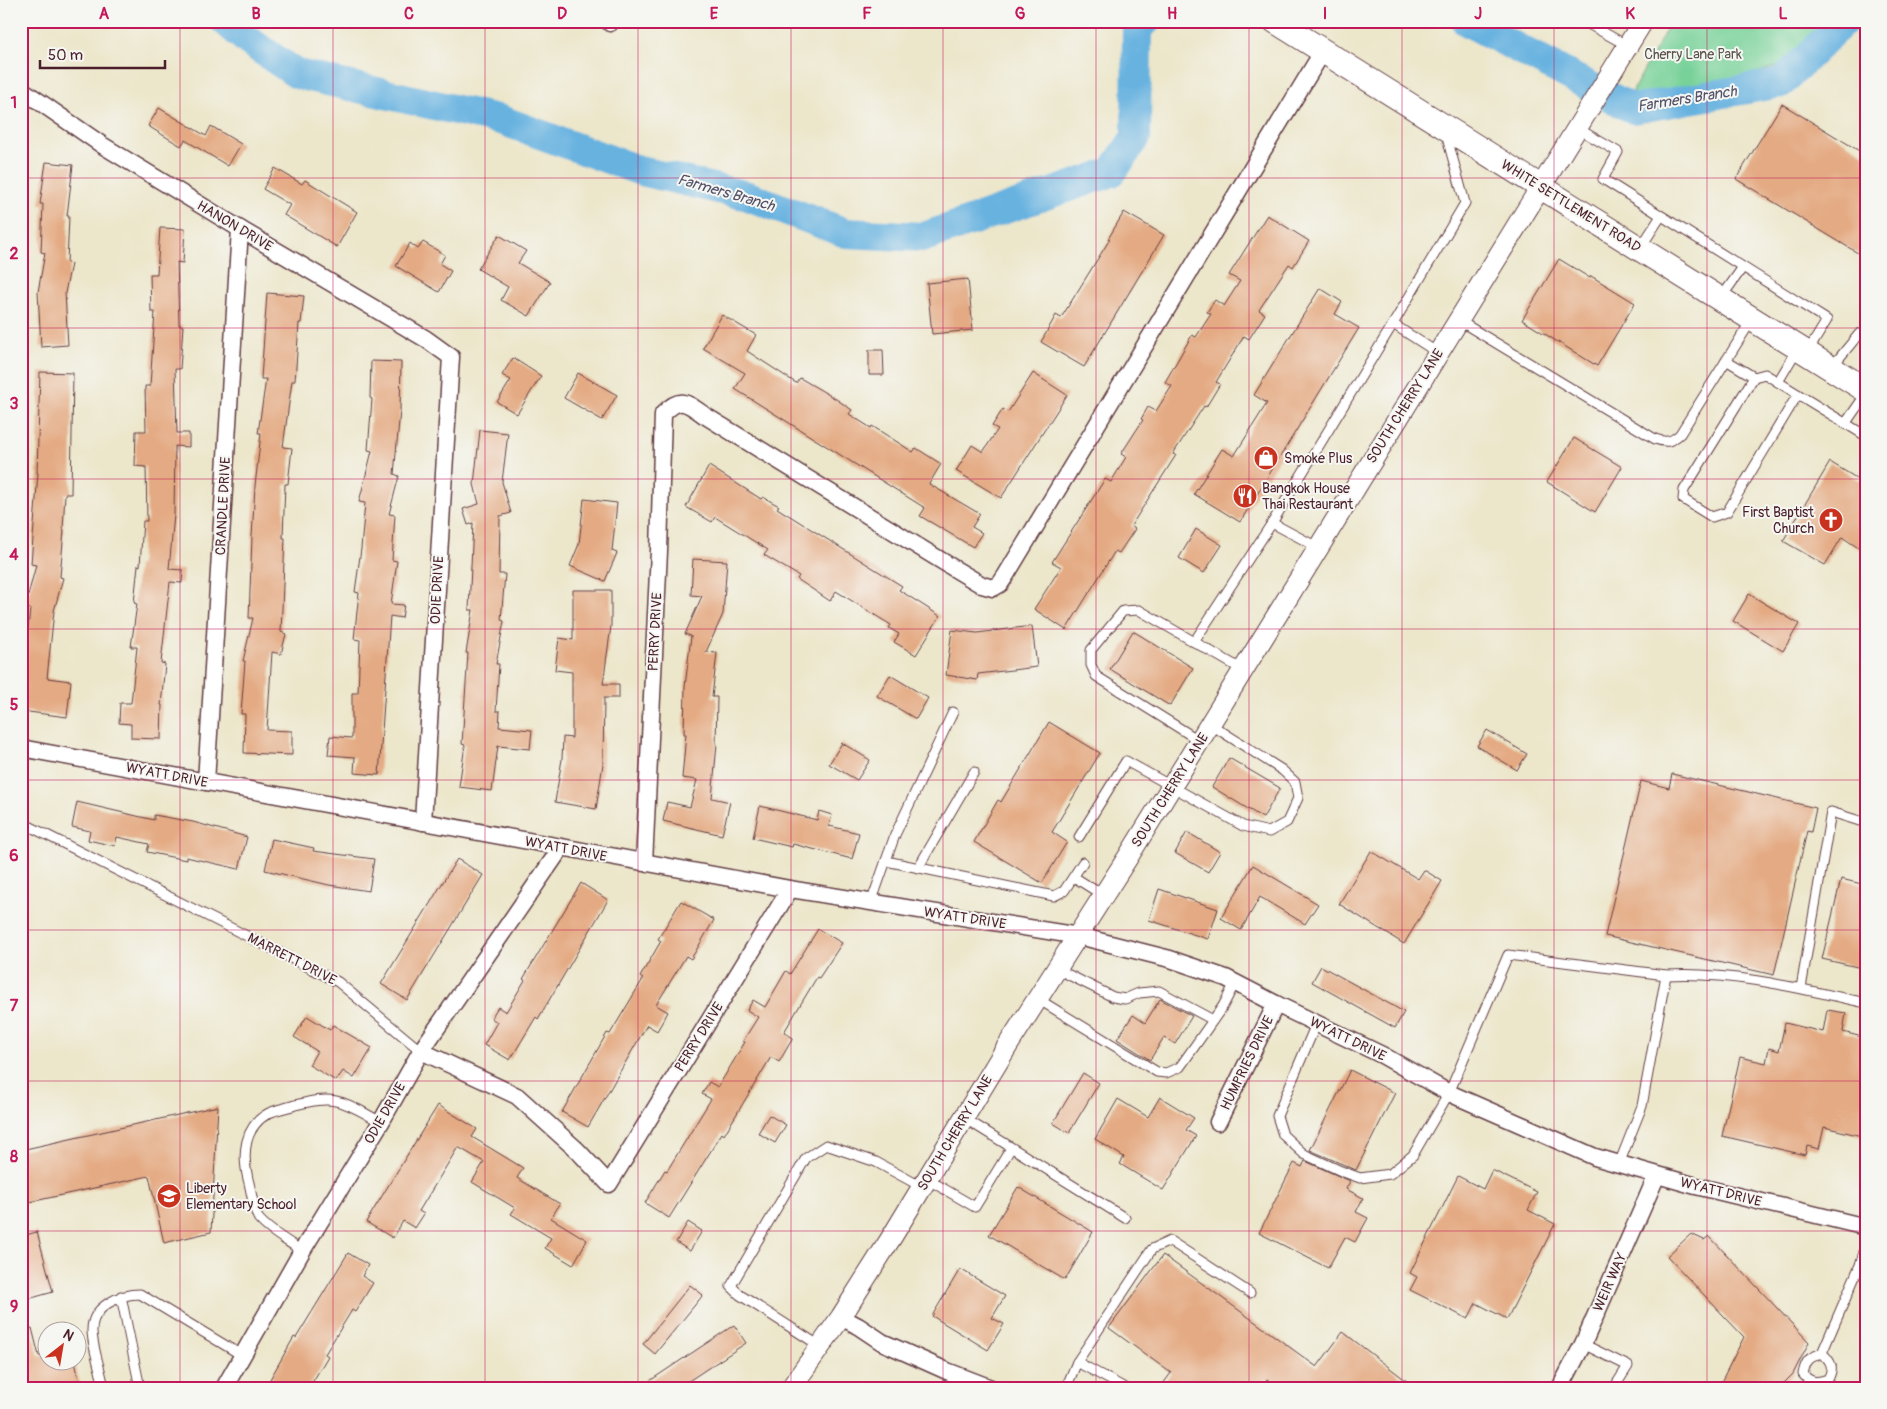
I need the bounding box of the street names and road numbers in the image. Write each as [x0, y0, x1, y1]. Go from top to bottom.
street label: WHITE SETTLEMENT ROAD [1498, 156, 1644, 256]
street label: HANON DRIVE [194, 197, 276, 255]
street label: SOUTH CHERRY LANE [1363, 346, 1447, 466]
street label: CRANDLE DRIVE [212, 456, 234, 556]
street label: ODIE DRIVE [427, 555, 447, 625]
street label: PERRY DRIVE [644, 592, 666, 672]
street label: SOUTH CHERRY LANE [1128, 730, 1212, 850]
street label: WYATT DRIVE [125, 759, 209, 791]
street label: WYATT DRIVE [524, 833, 608, 865]
street label: WYATT DRIVE [923, 903, 1007, 933]
street label: MARRETT DRIVE [245, 929, 339, 989]
street label: PERRY DRIVE [671, 999, 727, 1075]
street label: HUMPRIES DRIVE [1217, 1013, 1277, 1113]
street label: WYATT DRIVE [1307, 1013, 1389, 1065]
street label: SOUTH CHERRY LANE [914, 1072, 996, 1194]
street label: ODIE DRIVE [361, 1079, 409, 1147]
street label: WYATT DRIVE [1679, 1174, 1763, 1210]
street label: WEIR WAY [1589, 1250, 1631, 1314]

